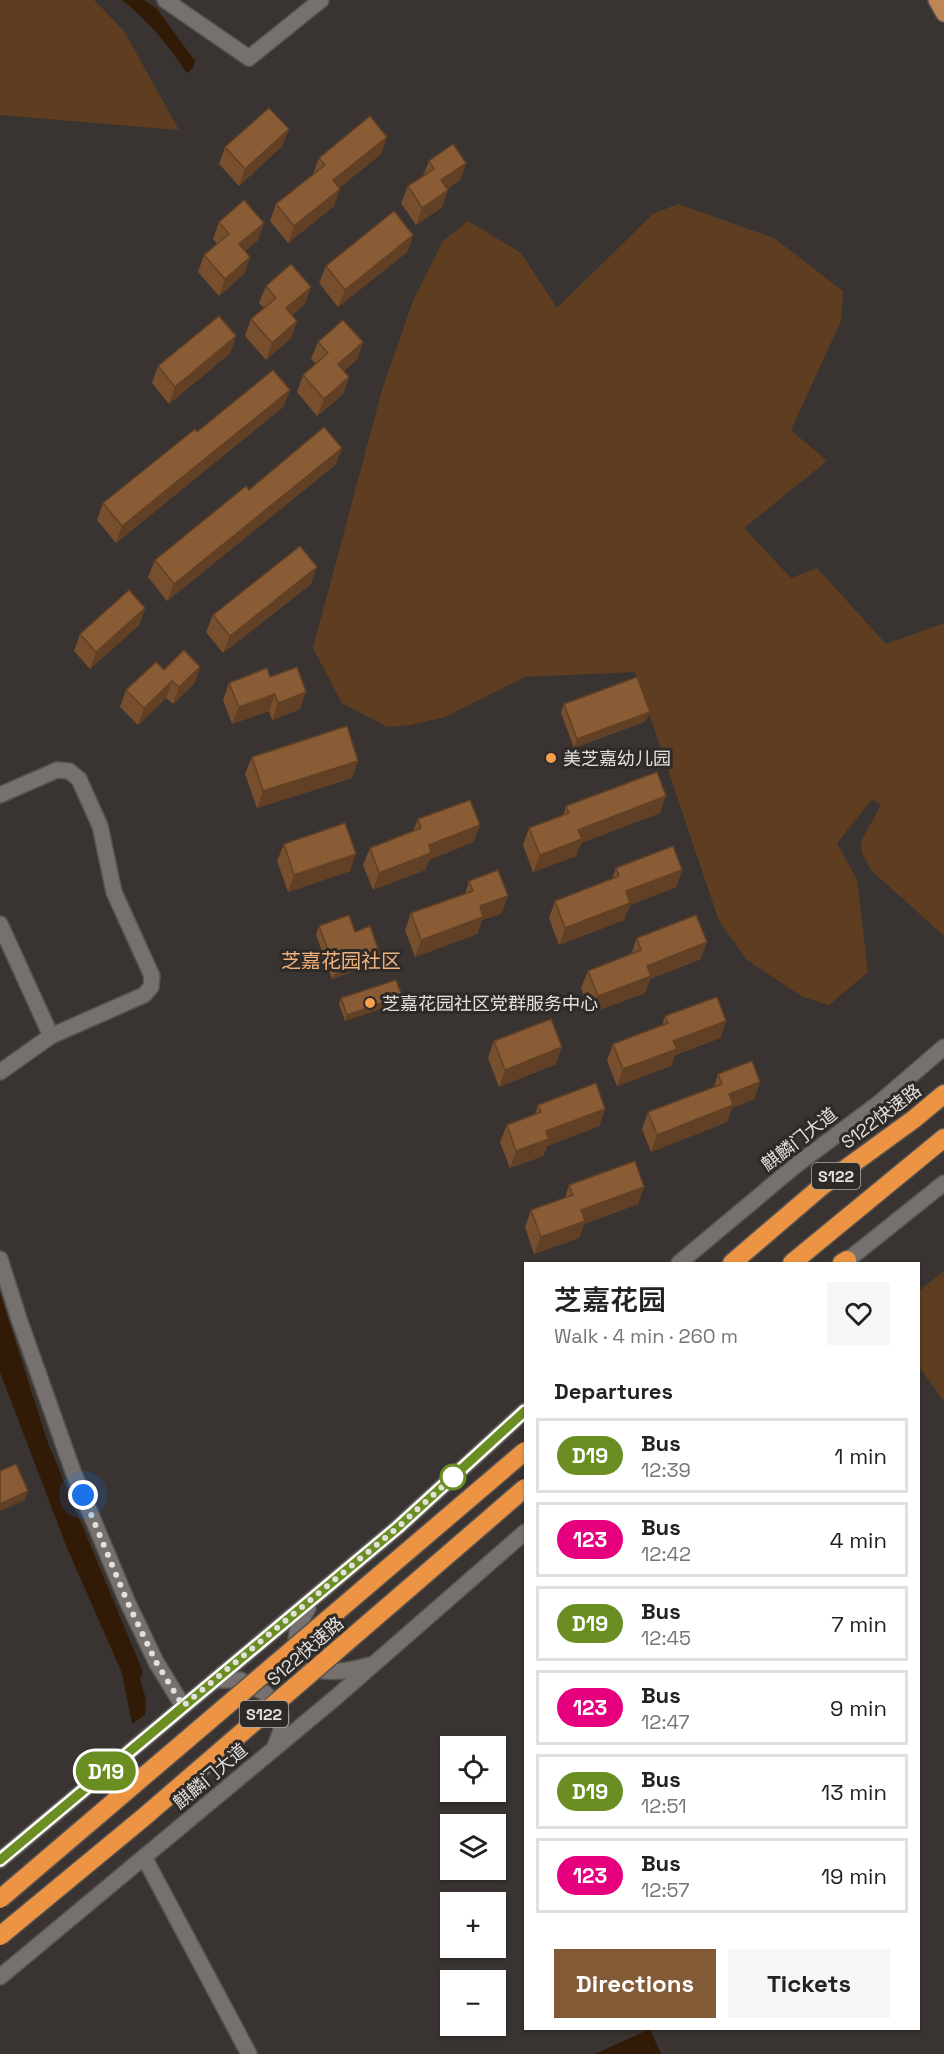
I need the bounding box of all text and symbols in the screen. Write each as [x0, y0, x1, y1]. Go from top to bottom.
place label: 美芝嘉幼儿园 [563, 747, 671, 770]
marker: 美芝嘉幼儿园 [544, 751, 558, 765]
district label: 芝嘉花园社区 [281, 948, 401, 974]
place label: 芝嘉花园社区党群服务中心 [382, 992, 598, 1015]
marker: 芝嘉花园社区党群服务中心 [363, 996, 377, 1010]
street label: S122快速路 [836, 1078, 926, 1154]
street label: 麒麟门大道 [756, 1102, 842, 1176]
road number: S122 [812, 1163, 860, 1189]
text: 芝嘉花园 [554, 1282, 666, 1318]
button: heart [827, 1282, 890, 1345]
text: Walk · 4 min · 260 m [554, 1323, 738, 1349]
text: Departures [554, 1377, 673, 1405]
text: Bus [641, 1429, 681, 1457]
text: D19 [572, 1442, 608, 1469]
text: 1 min [834, 1442, 887, 1470]
text: 12:39 [641, 1457, 691, 1483]
unlabelled marker [440, 1464, 466, 1490]
your location [68, 1480, 98, 1510]
text: Bus [641, 1513, 681, 1541]
text: 123 [573, 1526, 607, 1553]
text: 4 min [830, 1526, 887, 1554]
text: 12:42 [641, 1541, 691, 1567]
text: Bus [641, 1597, 681, 1625]
text: D19 [572, 1610, 608, 1637]
text: 7 min [831, 1610, 887, 1638]
street label: S122快速路 [262, 1611, 348, 1691]
text: 12:45 [641, 1625, 691, 1651]
text: Bus [641, 1681, 681, 1709]
text: 123 [573, 1694, 607, 1721]
text: 9 min [830, 1694, 887, 1722]
road number: S122 [240, 1701, 288, 1727]
text: 12:47 [641, 1709, 690, 1735]
map controls [440, 1736, 506, 2036]
button: locate [440, 1736, 506, 1802]
street label: 麒麟门大道 [168, 1738, 252, 1814]
line badge: D19 [72, 1752, 140, 1790]
text: D19 [88, 1758, 124, 1785]
text: Bus [641, 1765, 681, 1793]
text: D19 [572, 1778, 608, 1805]
text: 13 min [821, 1778, 887, 1806]
text: 12:51 [641, 1793, 687, 1819]
button: layers [440, 1814, 506, 1880]
text: Bus [641, 1849, 681, 1877]
text: 123 [573, 1862, 607, 1889]
text: 19 min [821, 1862, 887, 1890]
text: 12:57 [641, 1877, 690, 1903]
button: + [440, 1892, 506, 1958]
button: Directions [554, 1949, 716, 2018]
button: Tickets [728, 1949, 890, 2018]
button: − [440, 1970, 506, 2036]

